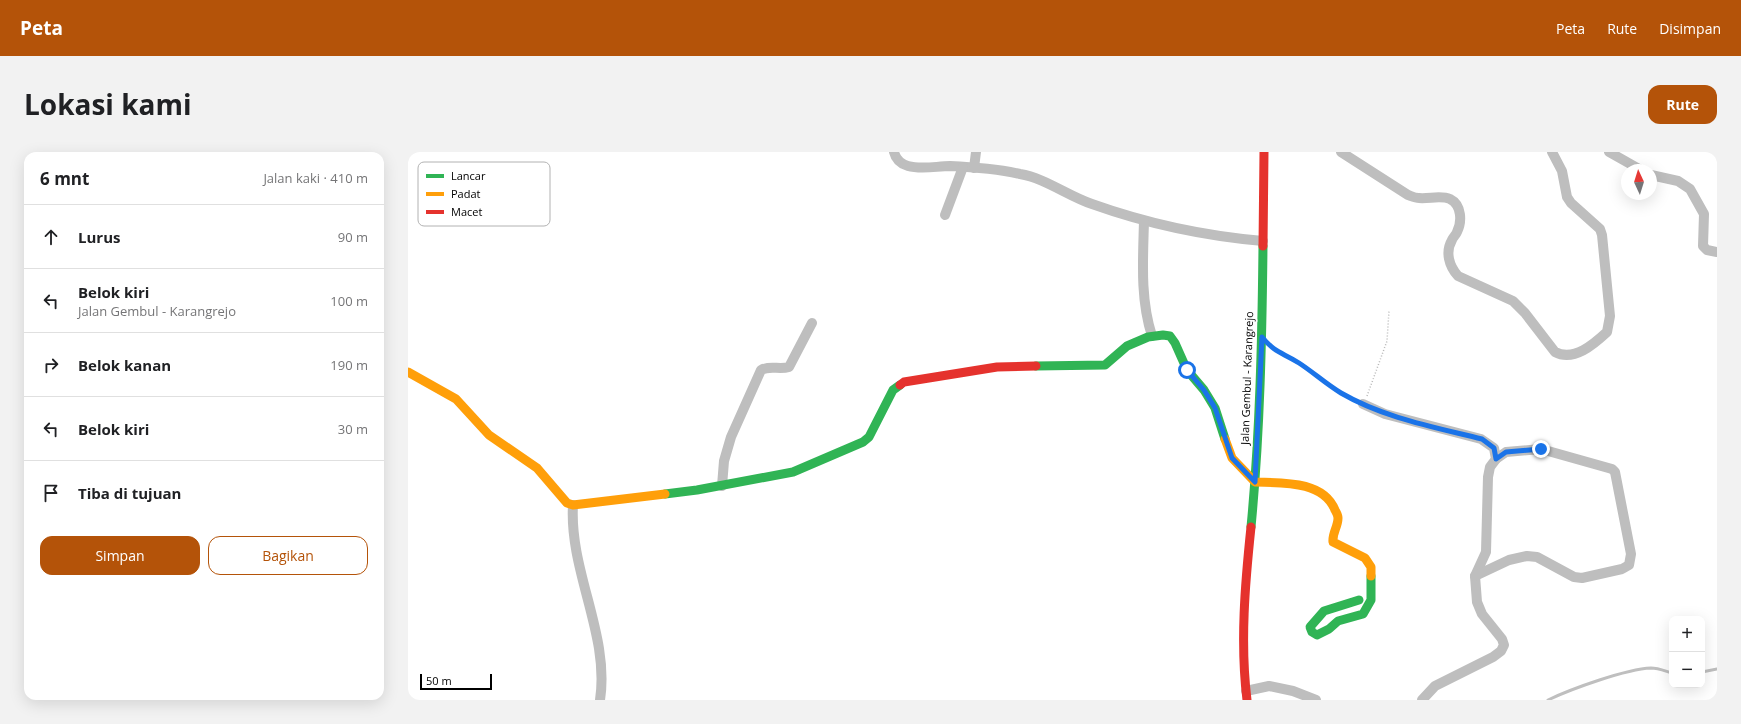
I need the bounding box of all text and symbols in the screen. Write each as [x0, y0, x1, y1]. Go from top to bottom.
text: Peta [20, 15, 63, 41]
text: Peta [1556, 19, 1585, 38]
text: Rute [1607, 19, 1637, 38]
text: Disimpan [1659, 19, 1721, 38]
text: Lokasi kami [24, 85, 191, 123]
button: Rute [1648, 85, 1717, 124]
legend [418, 162, 550, 226]
north arrow [1621, 164, 1657, 200]
text: 6 mnt [40, 167, 89, 190]
text: Lancar [451, 168, 486, 183]
text: Jalan kaki · 410 m [263, 169, 368, 187]
text: Padat [451, 186, 481, 201]
text: Macet [451, 204, 482, 219]
icon: ahead [40, 226, 62, 248]
text: Lurus [78, 227, 120, 247]
text: 90 m [338, 228, 368, 246]
text: Belok kiri [78, 282, 149, 302]
icon: left [40, 290, 62, 312]
text: 100 m [330, 292, 368, 310]
text: Jalan Gembul - Karangrejo [78, 302, 236, 320]
street label: Jalan Gembul - Karangrejo [1237, 311, 1256, 446]
icon: right [40, 354, 62, 376]
text: Belok kanan [78, 355, 171, 375]
text: 190 m [330, 356, 368, 374]
route start [1178, 361, 1196, 379]
icon: left [40, 418, 62, 440]
text: Belok kiri [78, 419, 149, 439]
text: 30 m [338, 420, 368, 438]
route end [1532, 440, 1550, 458]
icon: arrive [40, 482, 62, 504]
text: Tiba di tujuan [78, 483, 181, 503]
button: Simpan [40, 536, 200, 575]
button: Bagikan [208, 536, 368, 575]
map controls [1669, 616, 1705, 688]
button: + [1669, 616, 1705, 652]
button: − [1669, 652, 1705, 688]
scale bar [420, 672, 492, 691]
text: 50 m [426, 673, 452, 688]

